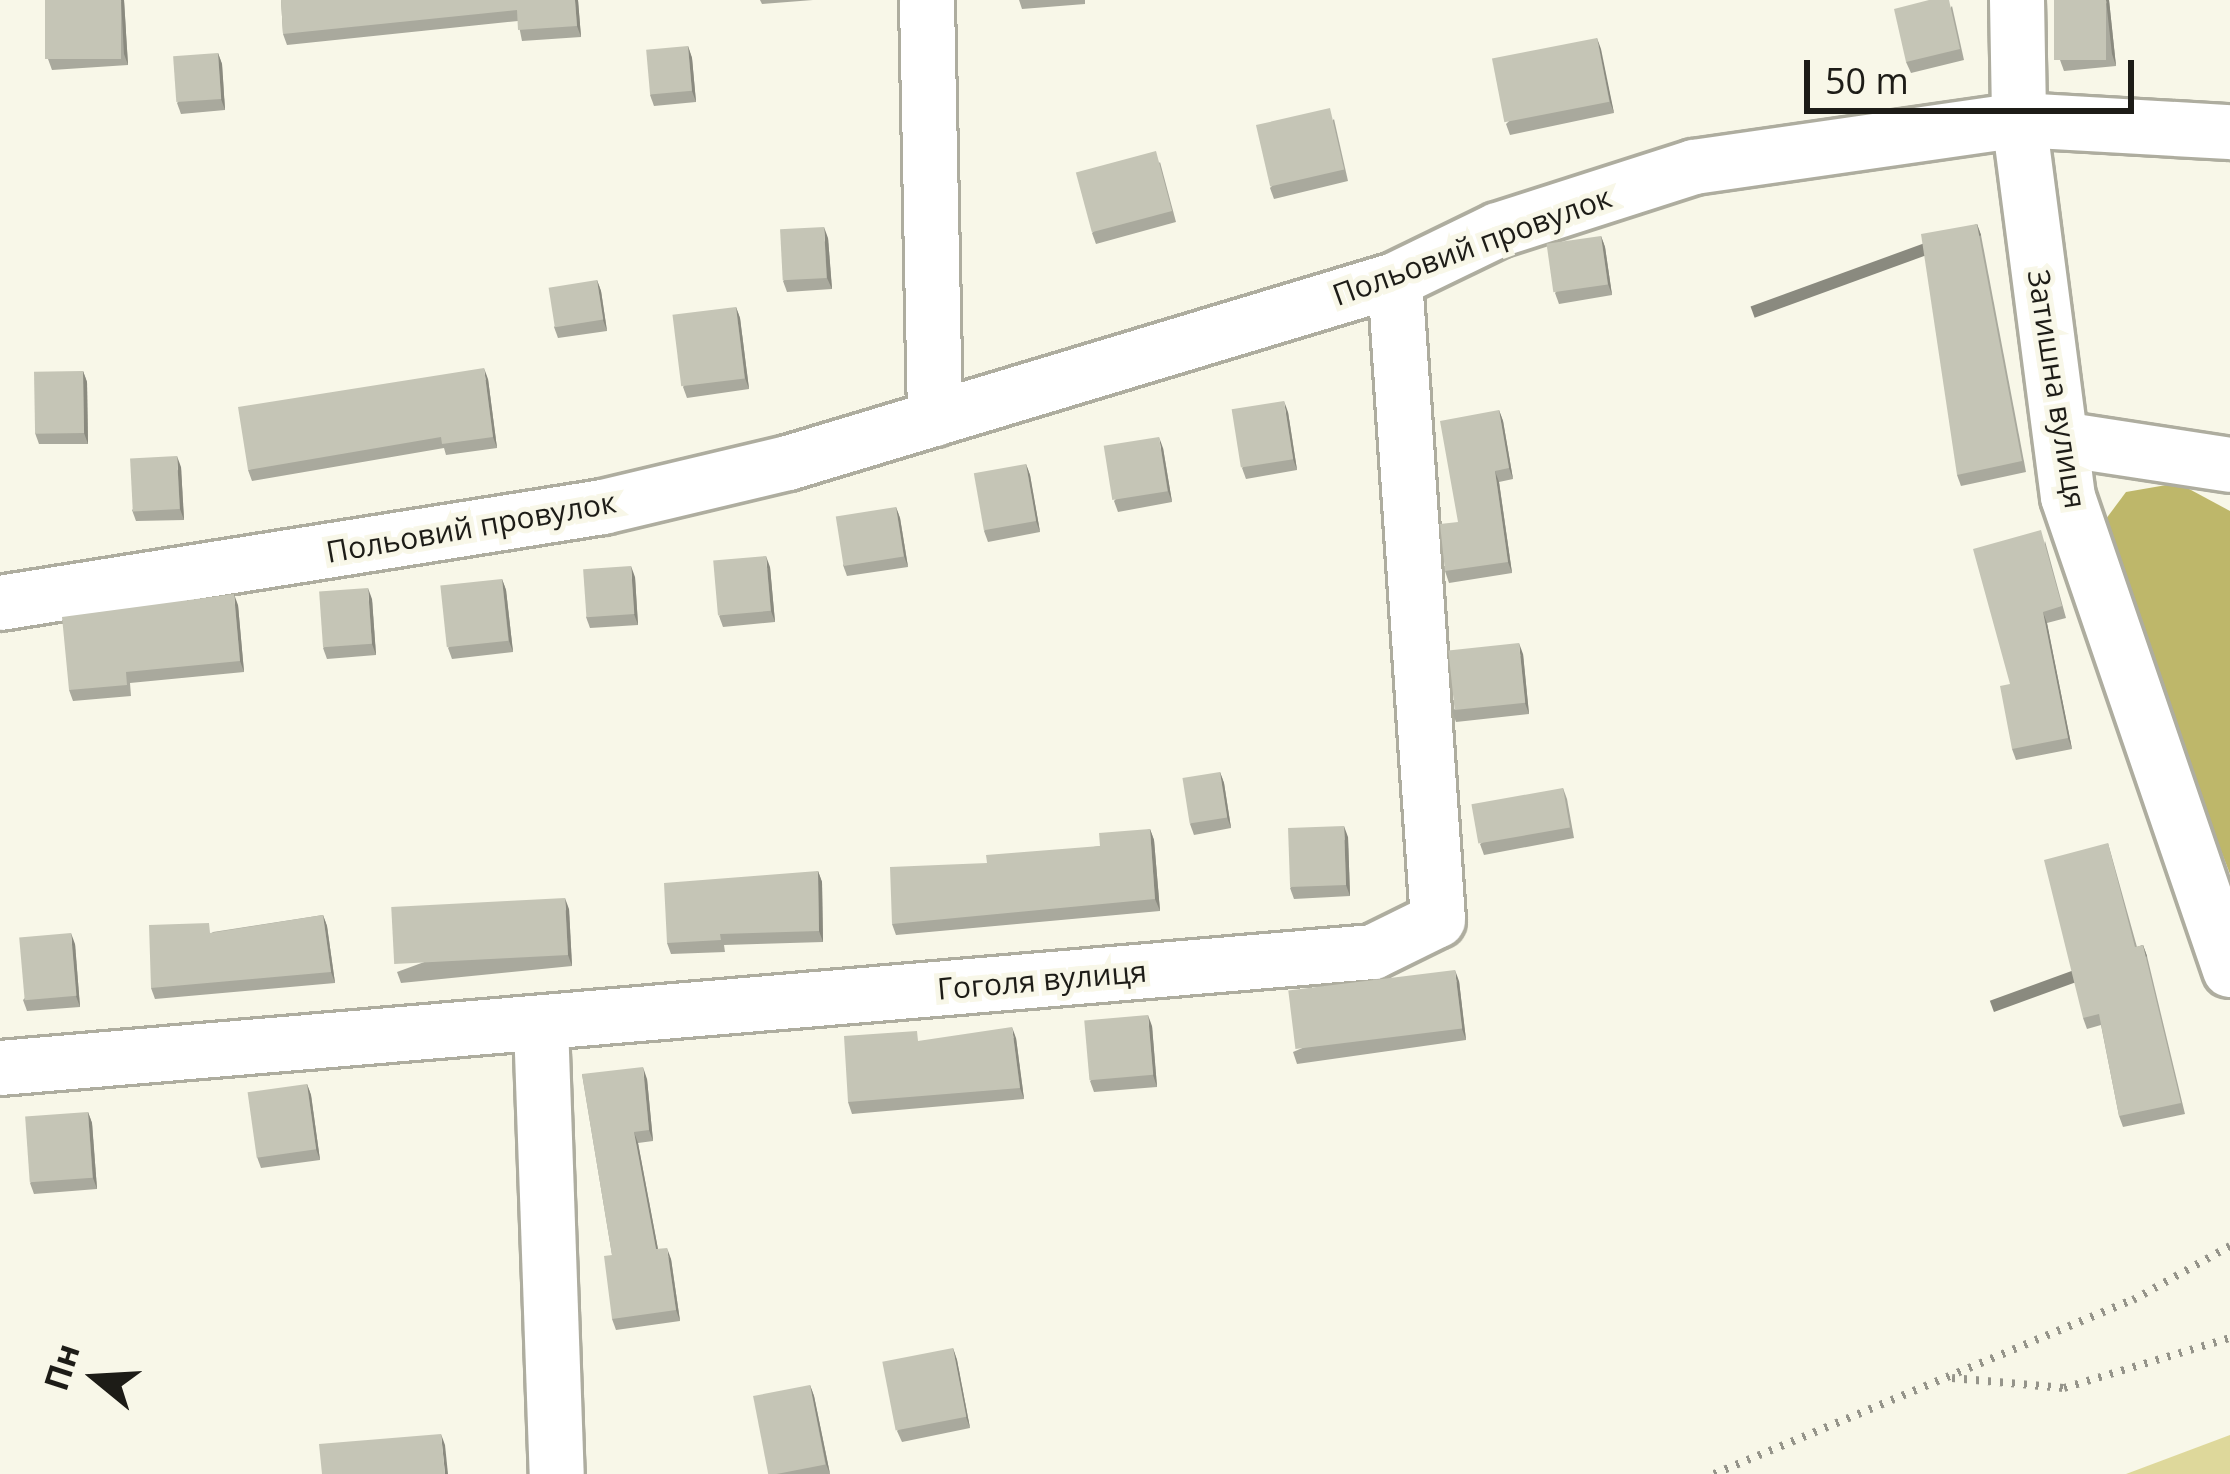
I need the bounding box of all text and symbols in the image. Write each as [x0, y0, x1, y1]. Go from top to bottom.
scale bar [1810, 36, 2140, 110]
text: 50 m [1825, 56, 1909, 105]
street label: Польовий провулок [1328, 179, 1616, 313]
street label: Затишна вулиця [2020, 267, 2094, 511]
street label: Польовий провулок [323, 484, 619, 570]
street label: Гоголя вулиця [936, 953, 1148, 1007]
north arrow [36, 1318, 156, 1438]
text: Пн [33, 1338, 90, 1396]

